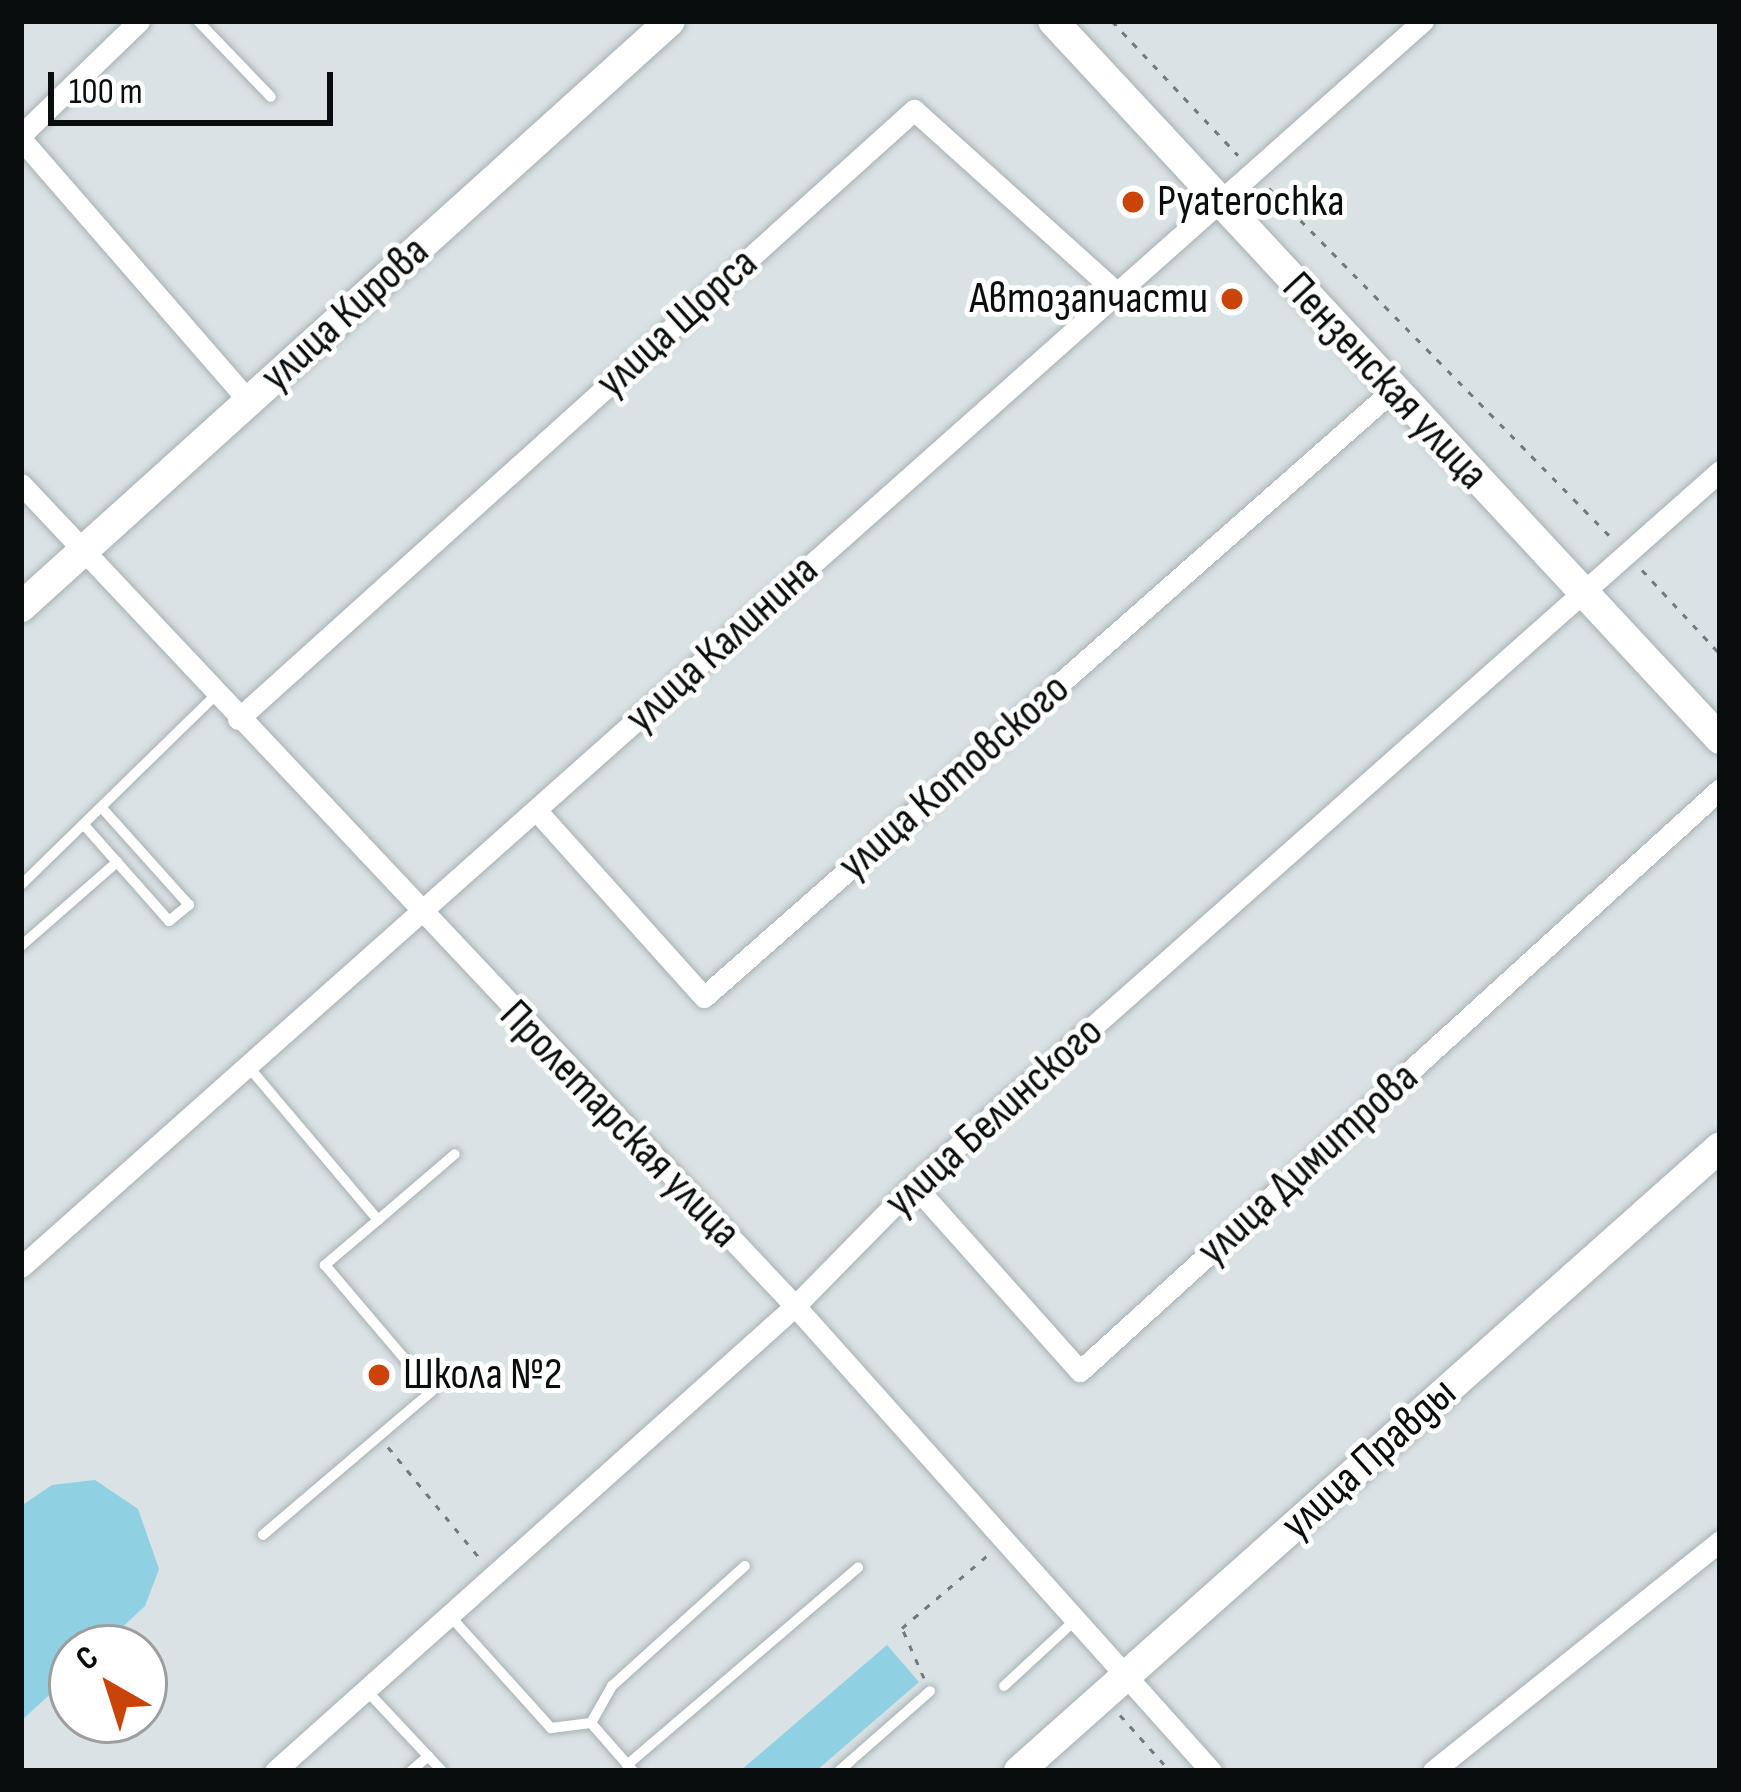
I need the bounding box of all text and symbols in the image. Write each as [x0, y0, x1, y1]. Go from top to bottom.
scale bar [54, 48, 339, 122]
text: 100 m [69, 71, 143, 114]
place label: Pyaterochka [1157, 175, 1345, 229]
marker: Pyaterochka [1120, 189, 1146, 215]
street label: улица Кирова [250, 225, 440, 403]
street label: улица Щорса [585, 237, 769, 409]
street label: Пензенская улица [1271, 261, 1499, 501]
place label: Автозапчасти [969, 272, 1208, 326]
marker: Автозапчасти [1219, 286, 1245, 312]
street label: улица Калинина [615, 543, 829, 745]
street label: улица Котовского [828, 662, 1080, 892]
street label: Пролетарская улица [488, 989, 752, 1259]
street label: улица Белинского [874, 1005, 1114, 1229]
street label: улица Димитрова [1187, 1051, 1429, 1277]
place label: Школа №2 [403, 1348, 562, 1402]
marker: Школа №2 [366, 1362, 392, 1388]
street label: улица Правды [1270, 1366, 1468, 1552]
north arrow [48, 1624, 168, 1744]
text: С [68, 1637, 106, 1679]

